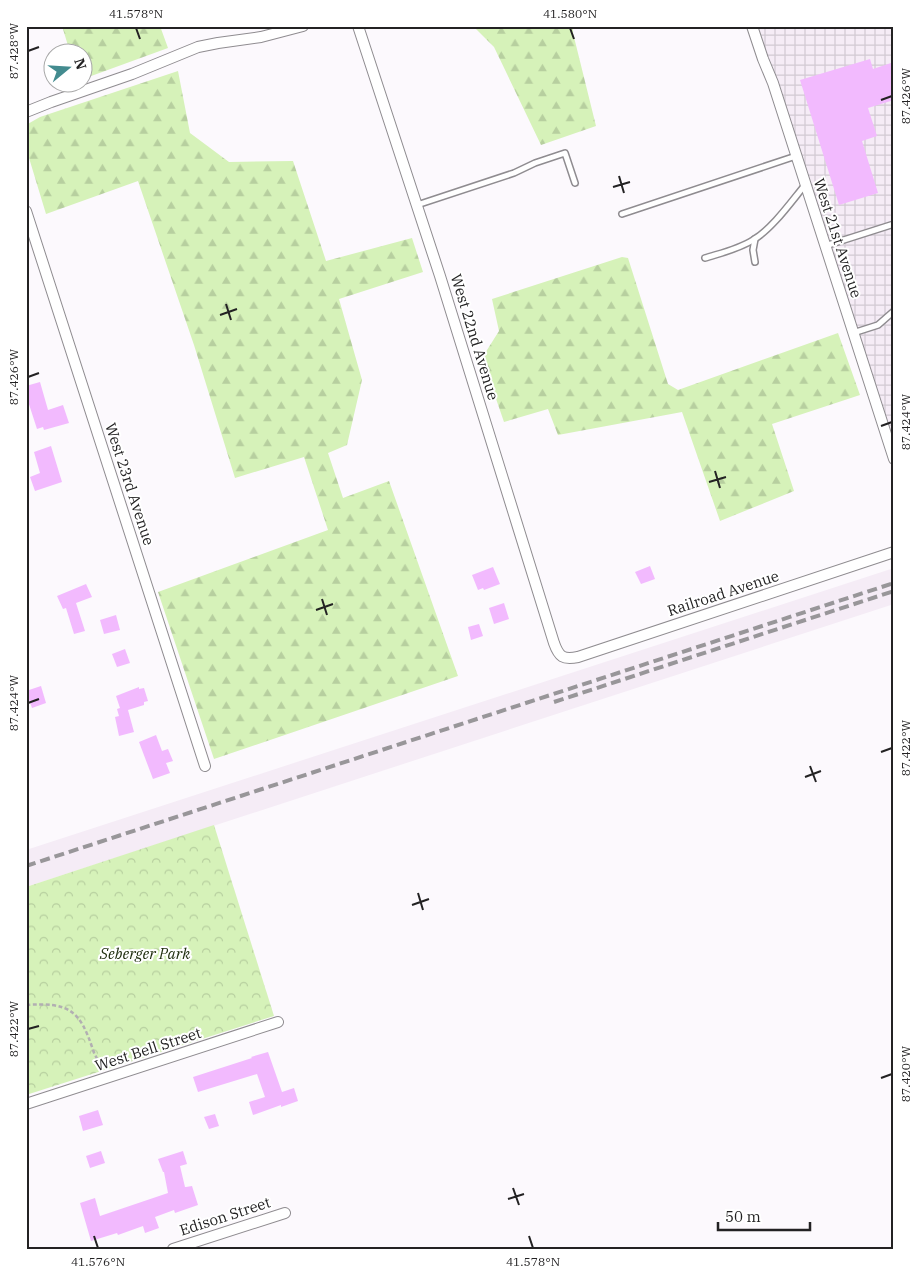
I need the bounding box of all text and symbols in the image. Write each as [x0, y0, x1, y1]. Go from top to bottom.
text: 41.578°N [109, 6, 163, 21]
text: 41.580°N [543, 6, 597, 21]
text: 87.428°W [6, 22, 21, 79]
north arrow [42, 42, 92, 92]
text: N [70, 56, 91, 72]
text: 87.426°W [898, 67, 913, 124]
street label: West 21st Avenue [810, 176, 866, 300]
street label: West 22nd Avenue [447, 272, 503, 402]
text: 87.426°W [6, 348, 21, 405]
text: 87.424°W [898, 393, 913, 450]
street label: West 23rd Avenue [101, 420, 159, 548]
street label: Railroad Avenue [665, 566, 781, 620]
text: 87.424°W [6, 674, 21, 731]
text: 87.422°W [898, 719, 913, 776]
park label: Seberger Park [99, 944, 190, 963]
text: 87.422°W [6, 1000, 21, 1057]
street label: West Bell Street [92, 1023, 204, 1075]
text: 87.420°W [898, 1045, 913, 1102]
street label: Edison Street [177, 1192, 273, 1240]
scale bar [718, 1200, 810, 1232]
text: 50 m [725, 1207, 761, 1226]
text: 41.576°N [71, 1254, 125, 1269]
text: 41.578°N [506, 1254, 560, 1269]

